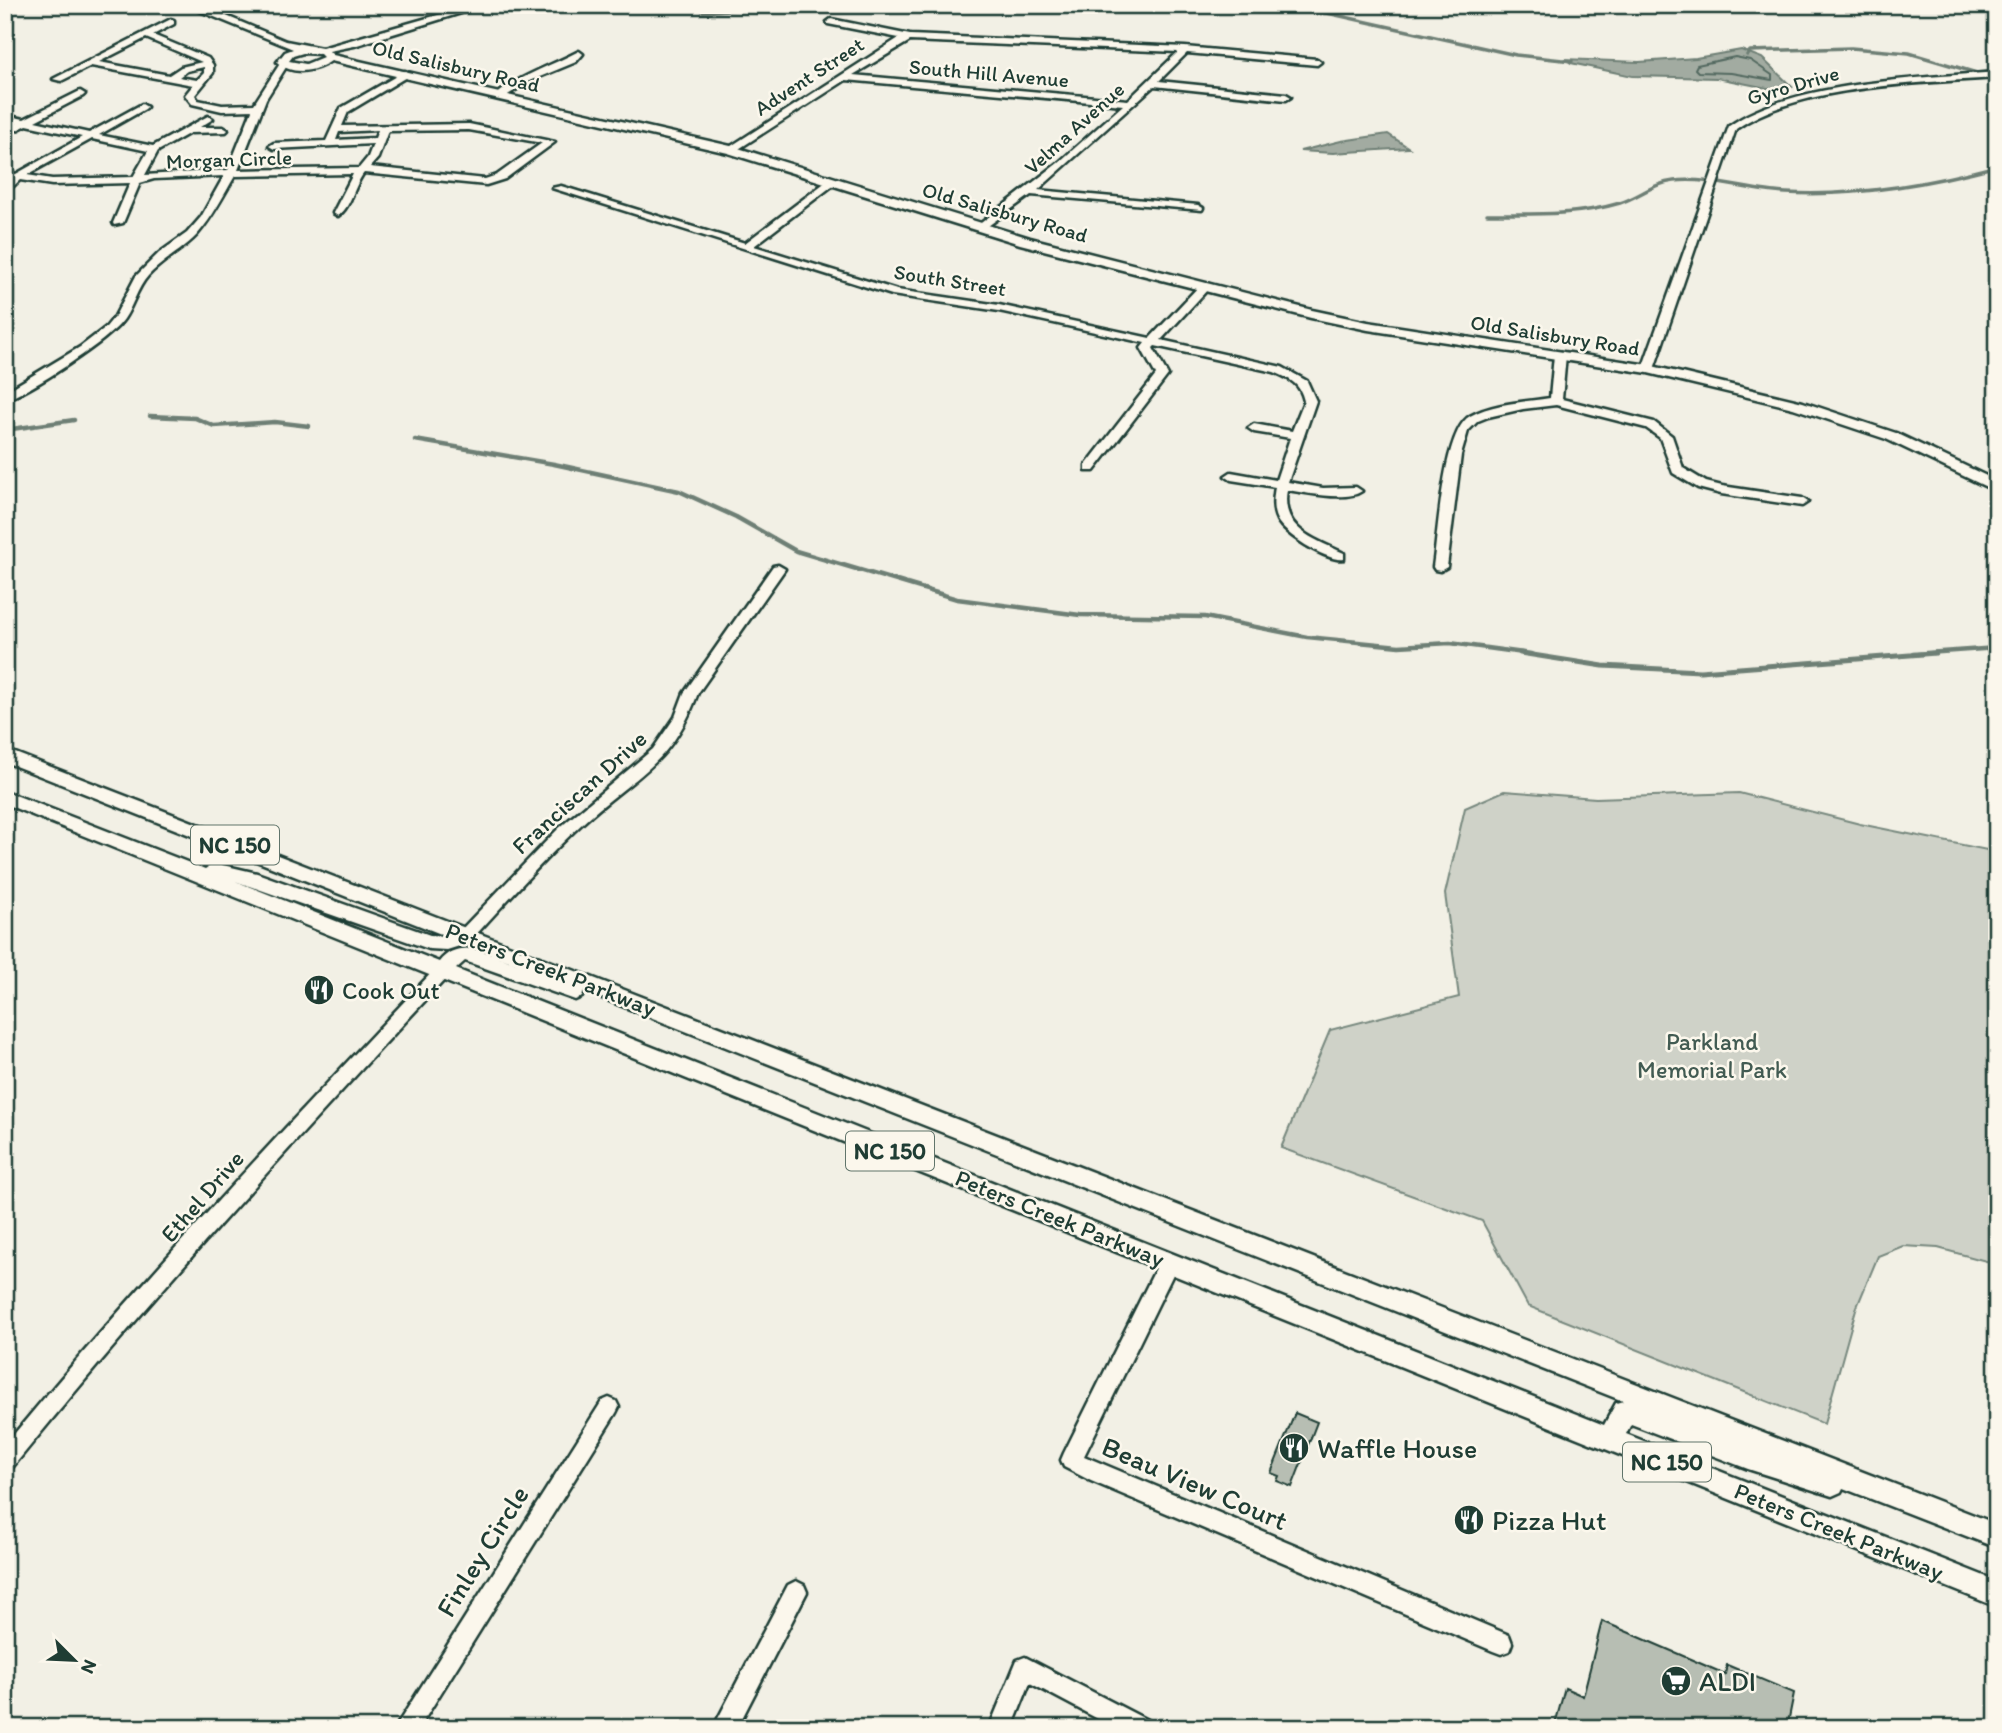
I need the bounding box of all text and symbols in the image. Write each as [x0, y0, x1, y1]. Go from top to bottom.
street label: Advent Street [750, 31, 868, 121]
street label: Old Salisbury Road [370, 35, 542, 97]
street label: South Hill Avenue [908, 54, 1070, 92]
street label: Gyro Drive [1744, 60, 1842, 110]
street label: Velma Avenue [1019, 76, 1129, 180]
street label: Morgan Circle [166, 144, 292, 174]
street label: Old Salisbury Road [919, 176, 1091, 248]
street label: South Street [892, 259, 1008, 301]
street label: Old Salisbury Road [1469, 309, 1641, 361]
street label: Franciscan Drive [506, 724, 652, 860]
road number: NC 150 [191, 825, 279, 864]
street label: Peters Creek Parkway [442, 915, 661, 1023]
restaurant icon: Cook Out [302, 973, 336, 1007]
place label: Cook Out [342, 976, 439, 1005]
park label: Parkland Memorial Park [1637, 1027, 1787, 1084]
road number: NC 150 [846, 1132, 934, 1170]
street label: Ethel Drive [154, 1144, 250, 1248]
street label: Peters Creek Parkway [951, 1163, 1169, 1273]
street label: Beau View Court [1097, 1429, 1293, 1537]
restaurant icon: Waffle House [1277, 1431, 1311, 1465]
place label: Waffle House [1317, 1431, 1477, 1465]
road number: NC 150 [1623, 1442, 1711, 1482]
street label: Peters Creek Parkway [1730, 1476, 1948, 1586]
street label: Finley Circle [428, 1479, 536, 1623]
restaurant icon: Pizza Hut [1452, 1503, 1486, 1537]
place label: Pizza Hut [1492, 1503, 1606, 1537]
north arrow [38, 1624, 108, 1694]
text: N [76, 1656, 102, 1677]
supermarket icon: ALDI [1659, 1664, 1693, 1698]
place label: ALDI [1699, 1664, 1756, 1698]

